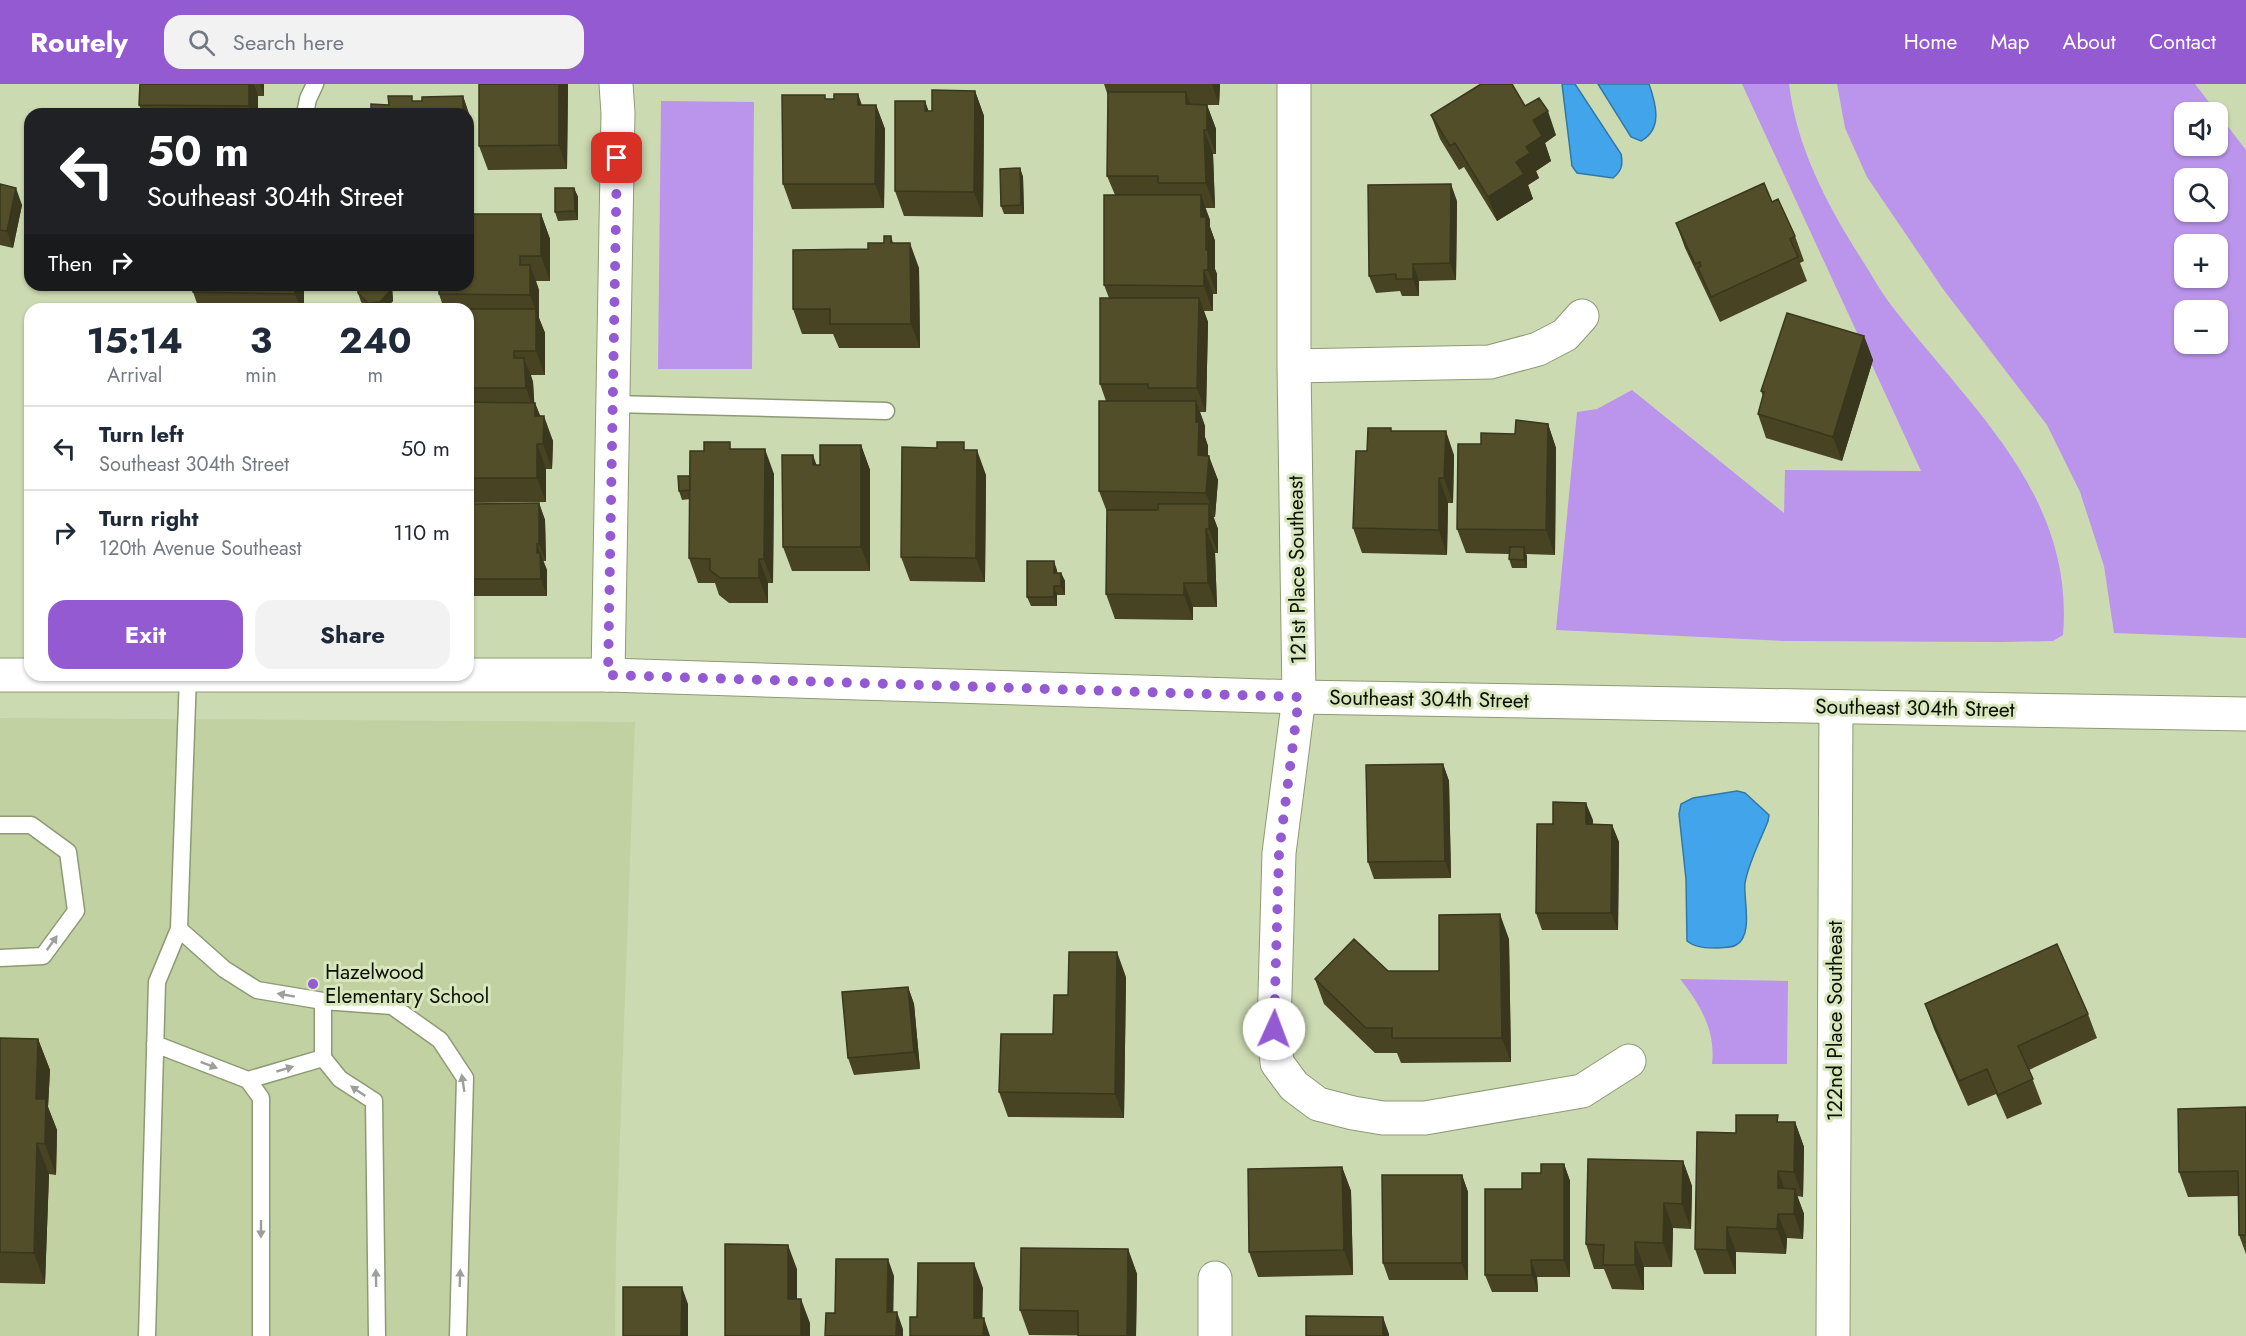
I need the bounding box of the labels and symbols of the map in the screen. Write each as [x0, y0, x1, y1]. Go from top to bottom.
pin [591, 132, 642, 183]
street label: 121st Place Southeast [1280, 475, 1314, 665]
street label: Southeast 304th Street [1329, 682, 1529, 716]
street label: Southeast 304th Street [1815, 691, 2015, 725]
street label: 122nd Place Southeast [1820, 921, 1850, 1121]
one-way arrow [46, 935, 58, 951]
place label: Hazelwood Elementary School [325, 957, 489, 1011]
marker: Hazelwood Elementary School [306, 977, 320, 991]
one-way arrow [276, 990, 295, 999]
position arrow [1242, 997, 1306, 1061]
one-way arrow [201, 1060, 219, 1070]
one-way arrow [276, 1064, 294, 1073]
one-way arrow [459, 1073, 468, 1092]
one-way arrow [350, 1086, 366, 1097]
one-way arrow [256, 1220, 266, 1239]
one-way arrow [371, 1268, 381, 1287]
one-way arrow [455, 1268, 465, 1287]

